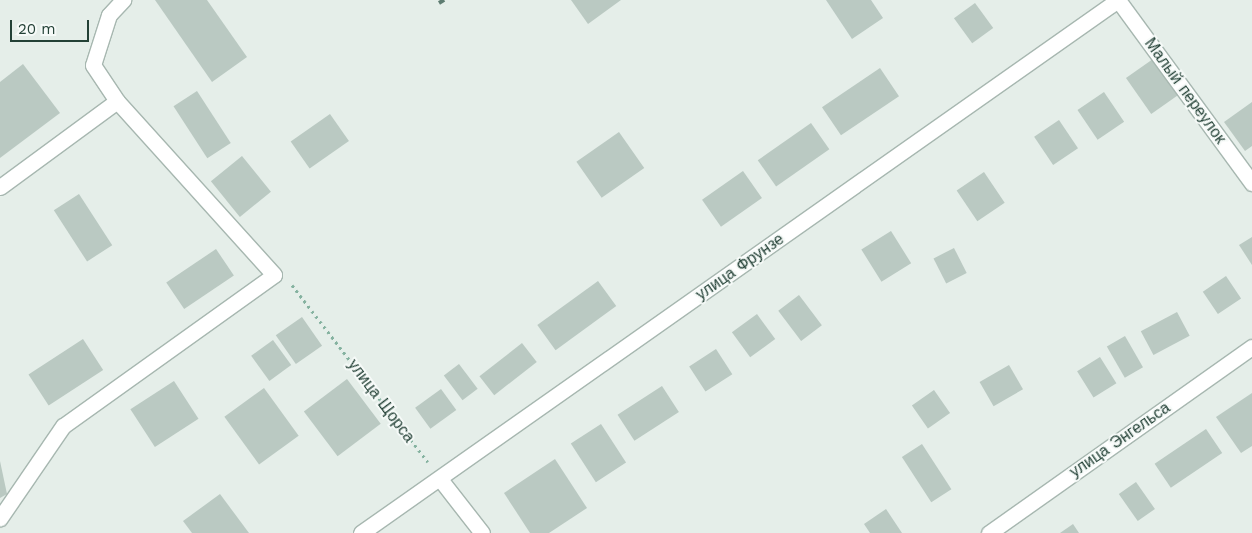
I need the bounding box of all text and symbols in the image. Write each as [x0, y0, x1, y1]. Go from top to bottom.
scale bar [12, 10, 91, 42]
text: 20 m [18, 20, 56, 38]
street label: Малый переулок [1140, 34, 1230, 148]
street label: улица Фрунзе [692, 230, 788, 304]
street label: улица Щорса [344, 356, 418, 446]
street label: улица Энгельса [1066, 398, 1174, 482]

